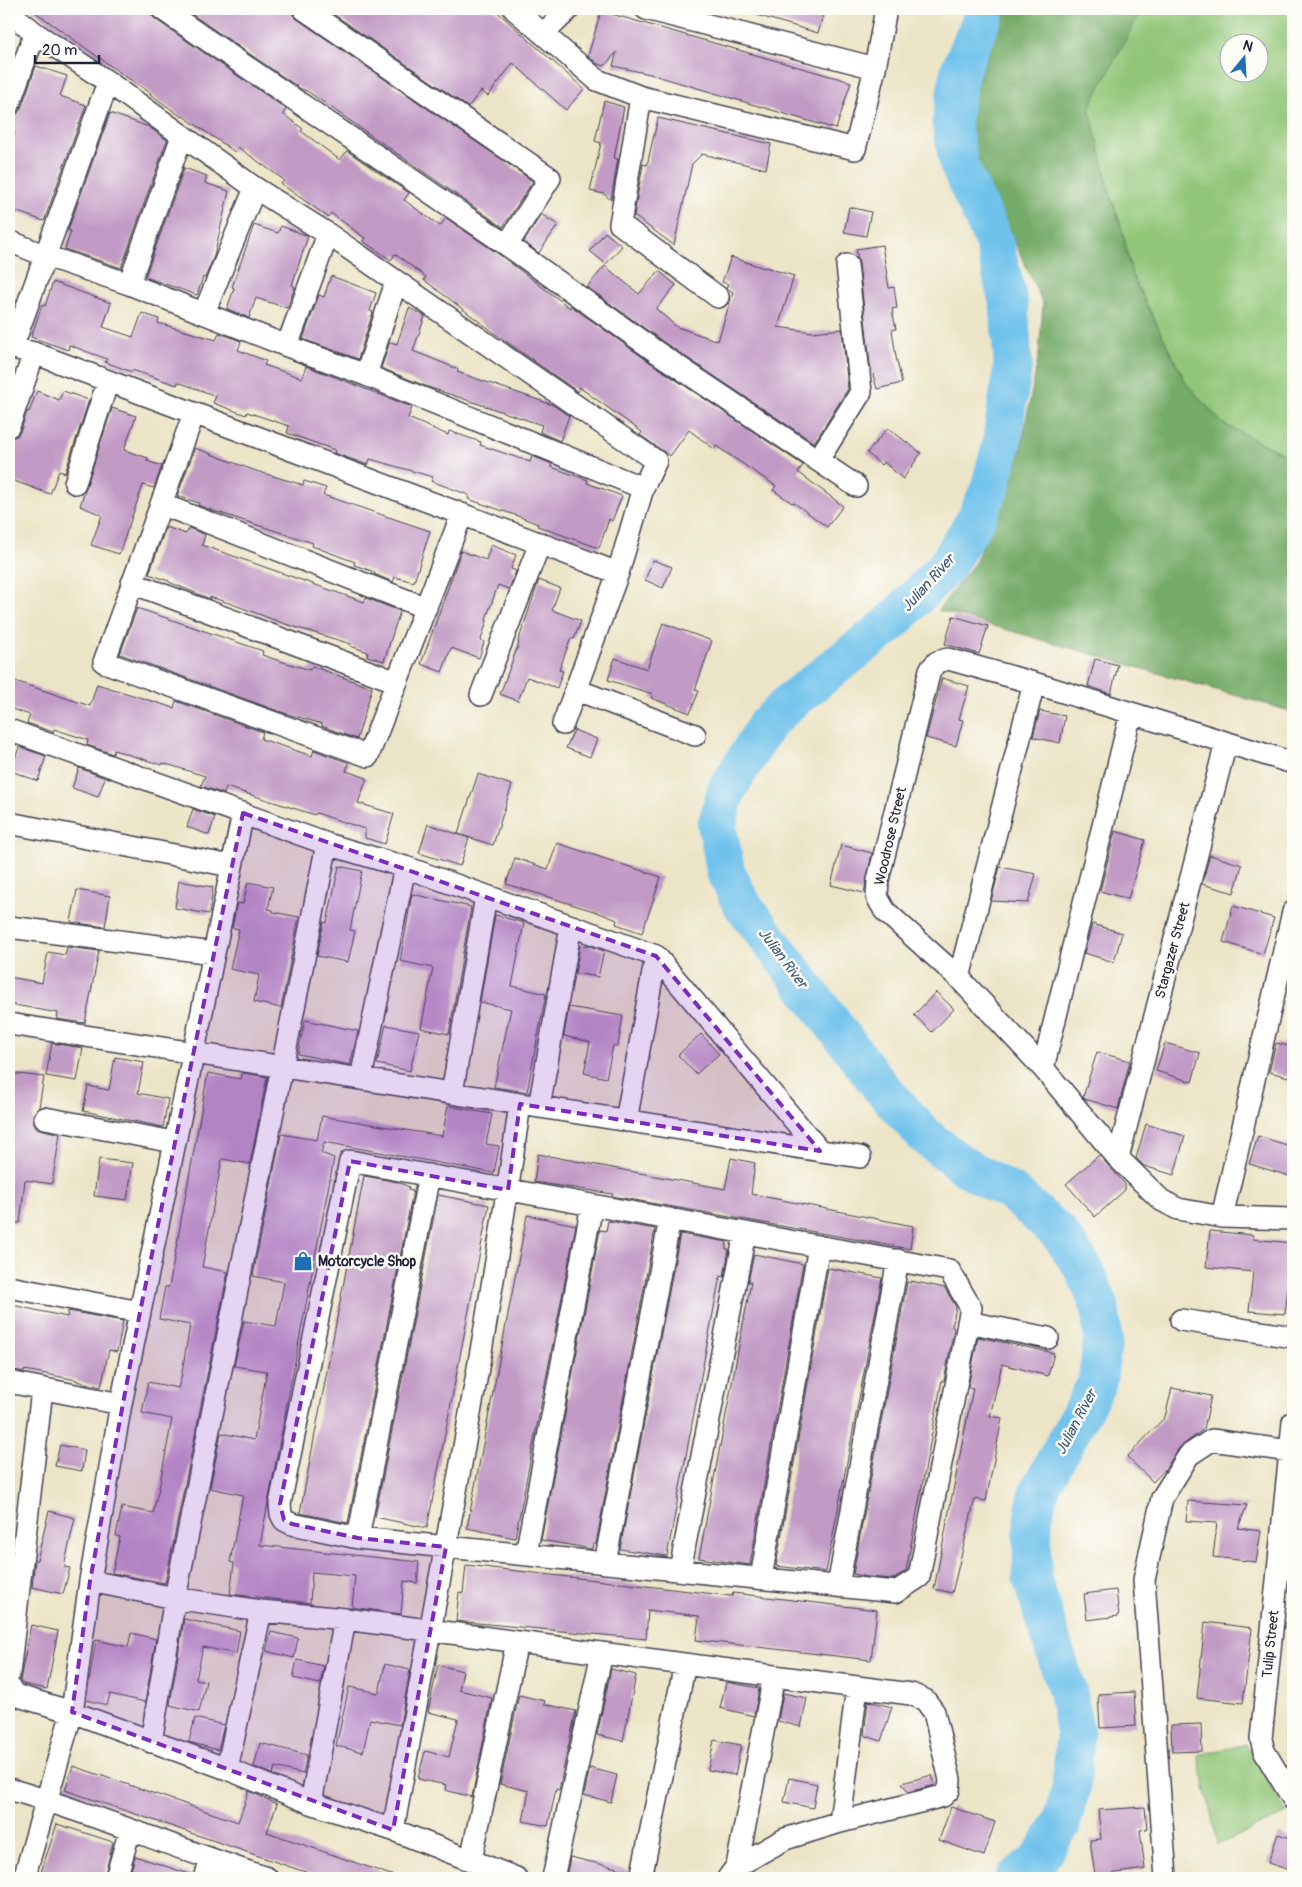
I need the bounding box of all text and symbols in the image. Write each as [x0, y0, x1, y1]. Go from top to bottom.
scale bar [35, 32, 99, 64]
north arrow [1220, 32, 1270, 82]
text: N [1241, 37, 1255, 56]
text: 20 m [42, 41, 77, 60]
water label: Julian River [898, 550, 960, 616]
street label: Woodrose Street [871, 785, 910, 887]
street label: Stargazer Street [1151, 900, 1194, 1000]
water label: Julian River [754, 924, 812, 994]
shop icon: Motorcycle Shop [292, 1250, 314, 1272]
place label: Motorcycle Shop [318, 1253, 417, 1270]
water label: Julian River [1051, 1385, 1102, 1458]
street label: Tulip Street [1258, 1609, 1283, 1679]

